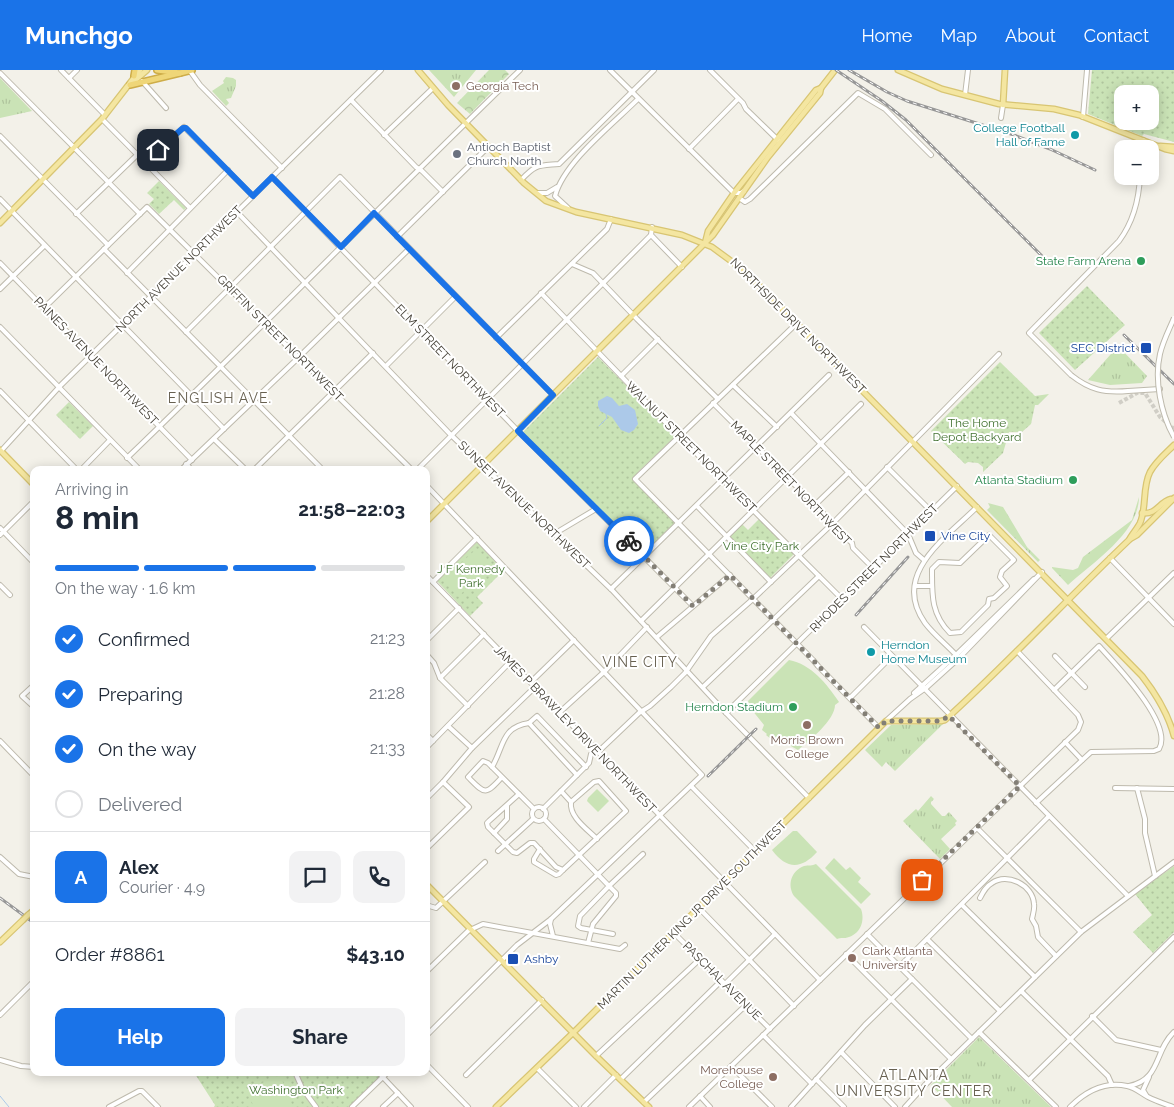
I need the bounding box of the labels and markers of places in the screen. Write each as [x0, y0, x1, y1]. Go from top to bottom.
place label: Georgia Tech [466, 79, 539, 93]
marker: Georgia Tech [450, 80, 462, 92]
place label: College Football Hall of Fame [973, 121, 1066, 149]
pin [137, 129, 179, 171]
marker: College Football Hall of Fame [1069, 129, 1081, 141]
place label: Antioch Baptist Church North [467, 140, 551, 168]
marker: Antioch Baptist Church North [451, 148, 463, 160]
place label: State Farm Arena [1036, 254, 1131, 268]
marker: State Farm Arena [1135, 255, 1147, 267]
place label: SEC District [1071, 341, 1135, 355]
marker: SEC District [1139, 341, 1153, 355]
place label: Atlanta Stadium [975, 473, 1063, 487]
marker: Atlanta Stadium [1067, 474, 1079, 486]
marker: Vine City [923, 529, 937, 543]
place label: Vine City [941, 529, 991, 543]
place label: Herndon Home Museum [881, 638, 967, 666]
marker: Herndon Home Museum [865, 646, 877, 658]
place label: Herndon Stadium [685, 700, 783, 714]
marker: Herndon Stadium [787, 701, 799, 713]
marker: Morris Brown College [801, 719, 813, 731]
place label: Morris Brown College [770, 733, 844, 761]
pin [901, 859, 943, 901]
place label: Clark Atlanta University [862, 944, 932, 972]
marker: Ashby [506, 952, 520, 966]
place label: Ashby [524, 952, 559, 966]
marker: Clark Atlanta University [846, 952, 858, 964]
place label: Morehouse College [700, 1063, 763, 1091]
marker: Morehouse College [767, 1071, 779, 1083]

